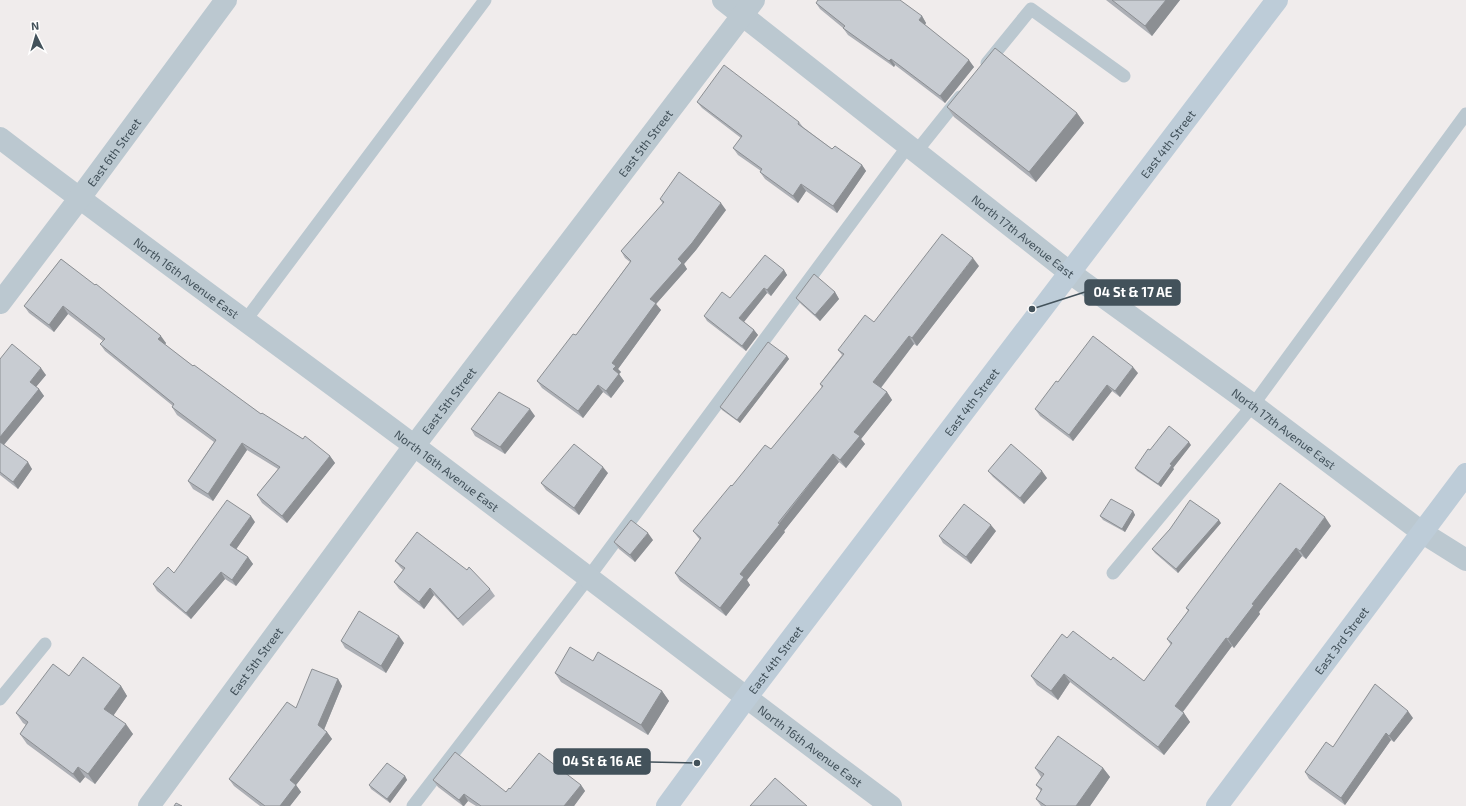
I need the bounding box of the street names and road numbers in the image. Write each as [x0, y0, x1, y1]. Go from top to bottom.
street label: East 5th Street [615, 106, 675, 179]
street label: East 4th Street [1137, 107, 1198, 181]
street label: East 6th Street [84, 115, 144, 189]
street label: North 17th Avenue East [969, 192, 1077, 281]
street label: North 16th Avenue East [131, 234, 242, 321]
street label: East 5th Street [418, 364, 479, 437]
street label: East 4th Street [941, 365, 1002, 439]
street label: North 17th Avenue East [1229, 385, 1339, 472]
street label: North 16th Avenue East [392, 427, 502, 514]
street label: East 3rd Street [1311, 603, 1371, 677]
street label: East 4th Street [745, 623, 806, 696]
street label: East 5th Street [226, 624, 286, 698]
street label: North 16th Avenue East [756, 702, 866, 790]

